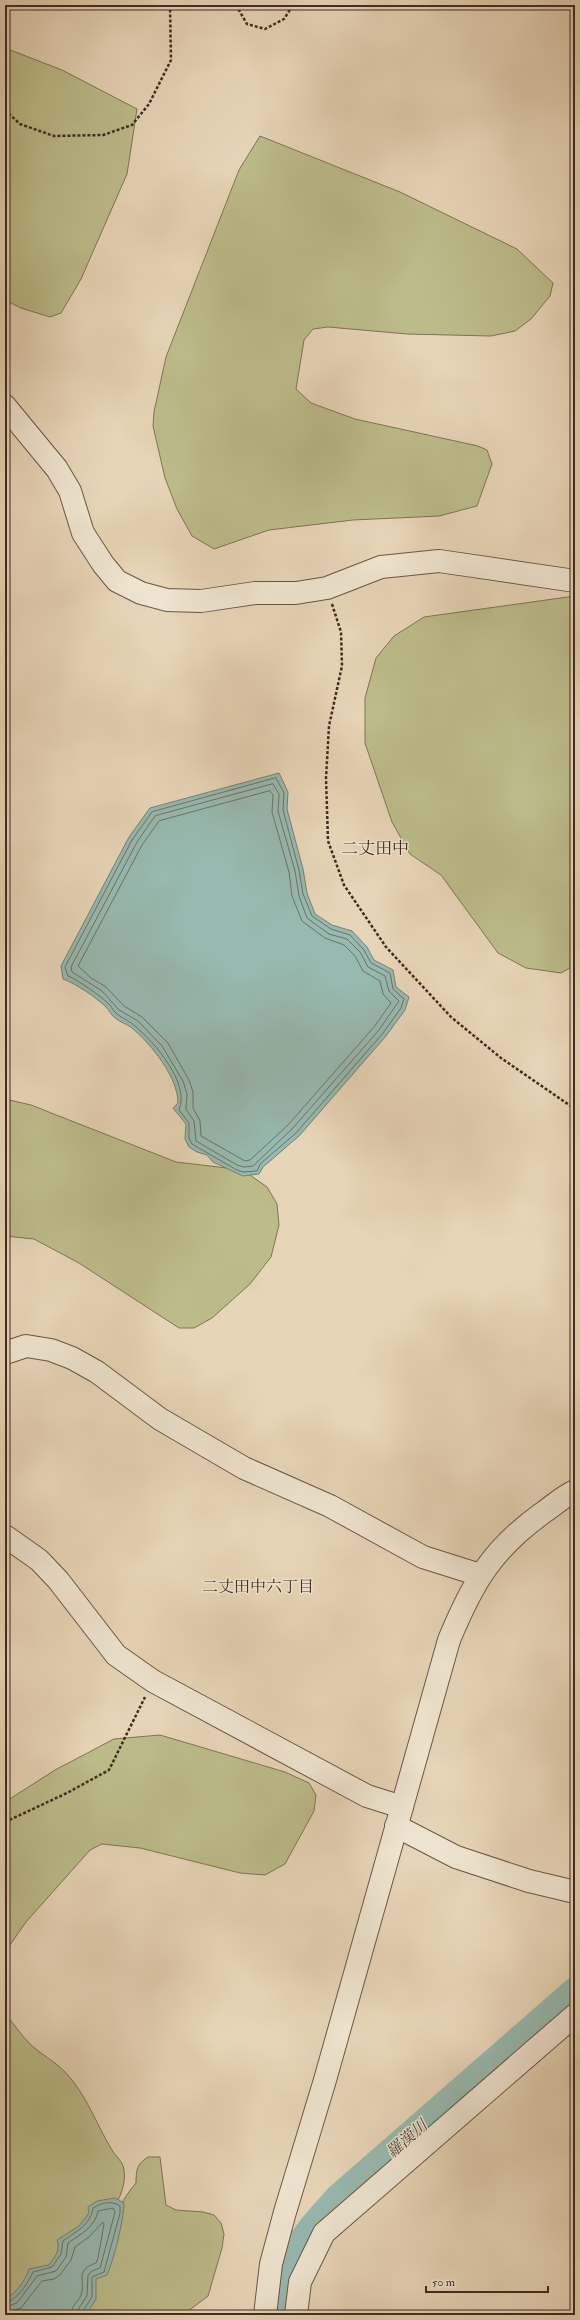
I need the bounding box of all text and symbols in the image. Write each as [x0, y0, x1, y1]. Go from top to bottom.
district label: 二丈田中 [341, 838, 409, 859]
district label: 二丈田中六丁目 [202, 1577, 314, 1597]
water label: 羅漢川 [382, 2114, 433, 2162]
scale bar [426, 2268, 548, 2294]
text: 50 m [432, 2275, 456, 2290]

